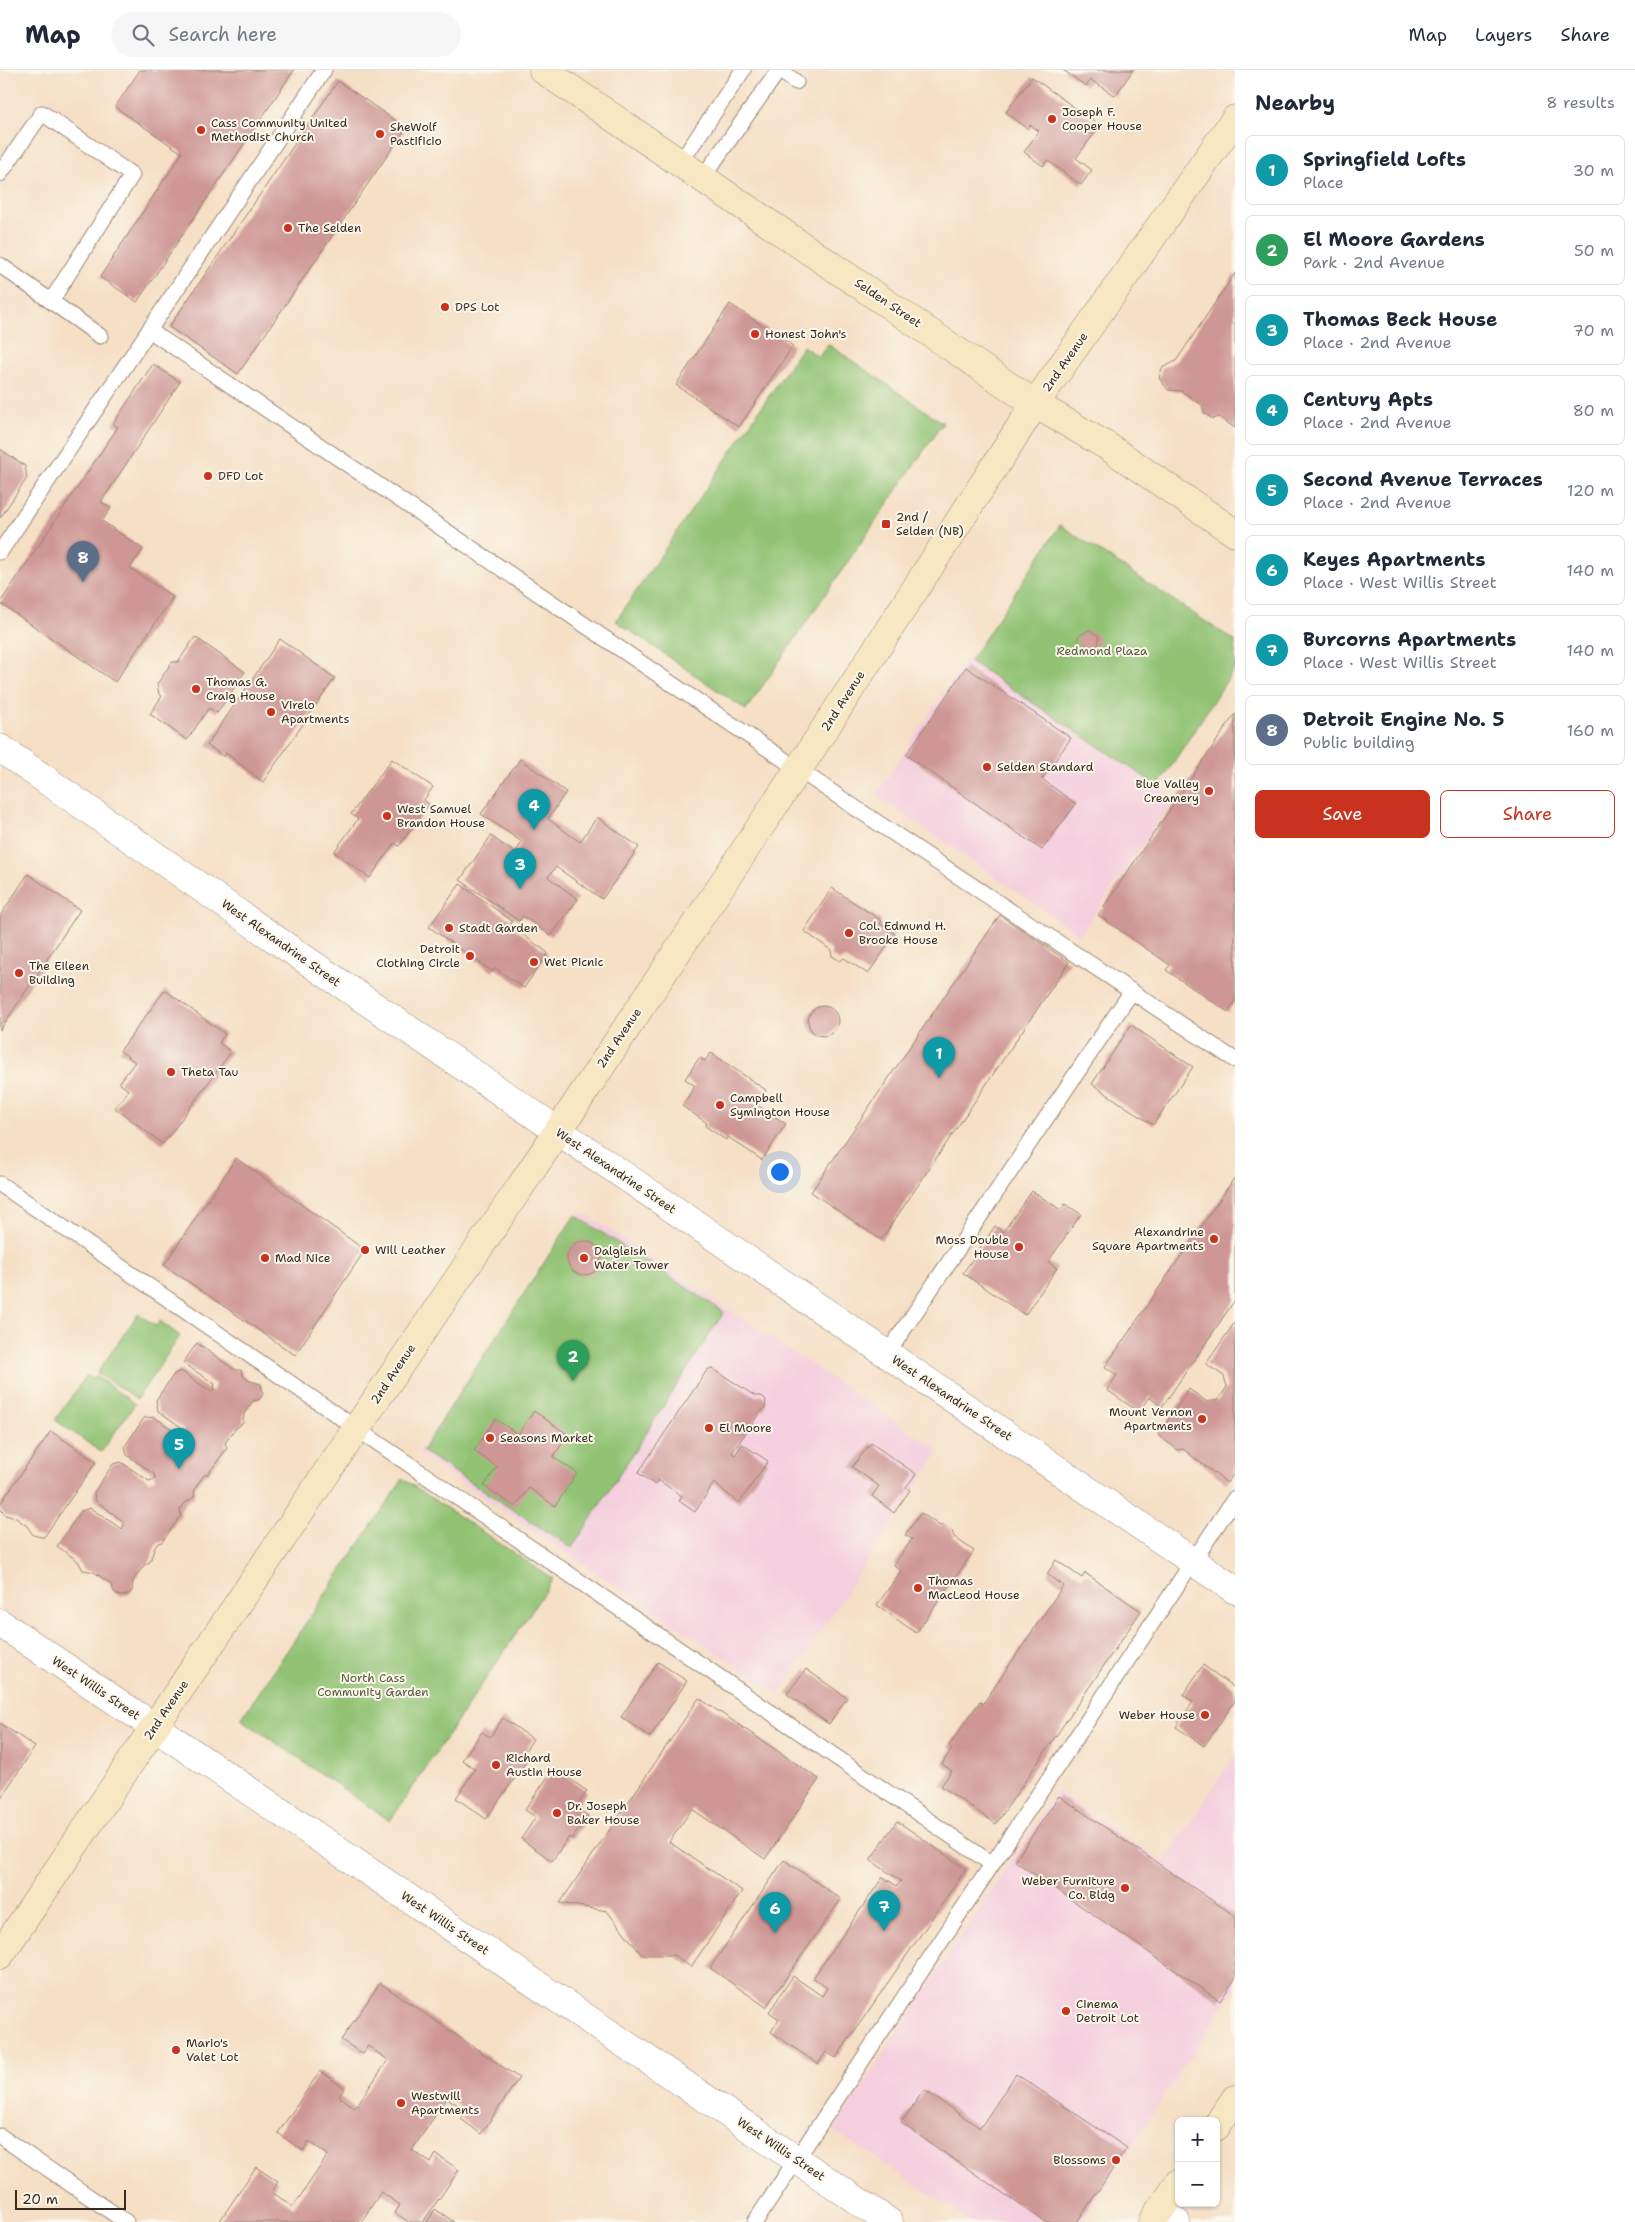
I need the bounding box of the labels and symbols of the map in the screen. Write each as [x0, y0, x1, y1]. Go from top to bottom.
place label: Joseph F. Cooper House [1062, 104, 1142, 134]
marker: Joseph F. Cooper House [1046, 113, 1058, 125]
place label: Cass Community United Methodist Church [211, 115, 348, 145]
place label: SheWolf Pastificio [390, 119, 442, 149]
marker: Cass Community United Methodist Church [195, 124, 207, 136]
marker: SheWolf Pastificio [374, 128, 386, 140]
place label: The Selden [298, 220, 361, 236]
marker: The Selden [282, 222, 294, 234]
street label: Selden Street [851, 275, 925, 331]
place label: DPS Lot [455, 299, 500, 315]
marker: DPS Lot [439, 301, 451, 313]
place label: Honest John's [765, 326, 847, 342]
marker: Honest John's [749, 328, 761, 340]
street label: 2nd Avenue [1039, 329, 1092, 395]
place label: DFD Lot [218, 468, 263, 484]
marker: DFD Lot [202, 470, 214, 482]
place label: 2nd / Selden (NB) [896, 509, 964, 539]
marker: 2nd / Selden (NB) [880, 518, 892, 530]
pin: 8 [67, 541, 99, 582]
park label: Redmond Plaza [1056, 643, 1148, 659]
street label: 2nd Avenue [817, 667, 869, 734]
place label: Thomas G. Craig House [206, 674, 275, 704]
marker: Thomas G. Craig House [190, 683, 202, 695]
place label: Virelo Apartments [281, 697, 350, 727]
marker: Virelo Apartments [265, 706, 277, 718]
place label: Selden Standard [997, 759, 1094, 775]
marker: Selden Standard [981, 761, 993, 773]
place label: Blue Valley Creamery [1135, 776, 1199, 806]
marker: Blue Valley Creamery [1203, 785, 1215, 797]
pin: 4 [518, 789, 550, 830]
place label: West Samuel Brandon House [397, 801, 485, 831]
marker: West Samuel Brandon House [381, 810, 393, 822]
pin: 3 [504, 848, 536, 889]
street label: West Alexandrine Street [218, 896, 344, 990]
place label: Col. Edmund H. Brooke House [859, 918, 946, 948]
place label: Stadt Garden [459, 920, 538, 936]
marker: Stadt Garden [443, 922, 455, 934]
marker: Col. Edmund H. Brooke House [843, 927, 855, 939]
place label: Detroit Clothing Circle [376, 941, 460, 971]
marker: Detroit Clothing Circle [464, 950, 476, 962]
place label: Wet Picnic [544, 954, 604, 970]
marker: Wet Picnic [528, 956, 540, 968]
place label: The Eileen Building [29, 958, 89, 988]
marker: The Eileen Building [13, 967, 25, 979]
street label: 2nd Avenue [593, 1005, 645, 1071]
pin: 1 [923, 1037, 955, 1078]
place label: Theta Tau [181, 1064, 239, 1080]
marker: Theta Tau [165, 1066, 177, 1078]
place label: Campbell Symington House [730, 1090, 830, 1120]
marker: Campbell Symington House [714, 1099, 726, 1111]
street label: West Alexandrine Street [553, 1125, 679, 1217]
your location [767, 1159, 793, 1185]
place label: Alexandrine Square Apartments [1092, 1224, 1204, 1254]
place label: Moss Double House [935, 1232, 1009, 1262]
marker: Alexandrine Square Apartments [1208, 1233, 1220, 1245]
marker: Moss Double House [1013, 1241, 1025, 1253]
place label: Will Leather [375, 1242, 446, 1258]
place label: Dalgleish Water Tower [594, 1243, 670, 1273]
marker: Will Leather [359, 1244, 371, 1256]
place label: Mad Nice [275, 1250, 331, 1266]
marker: Mad Nice [259, 1252, 271, 1264]
marker: Dalgleish Water Tower [578, 1252, 590, 1264]
pin: 2 [557, 1340, 589, 1381]
street label: 2nd Avenue [367, 1341, 419, 1407]
street label: West Alexandrine Street [889, 1352, 1015, 1444]
place label: Mount Vernon Apartments [1109, 1404, 1192, 1434]
marker: Mount Vernon Apartments [1196, 1413, 1208, 1425]
place label: El Moore [719, 1420, 772, 1436]
marker: El Moore [703, 1422, 715, 1434]
pin: 5 [163, 1428, 195, 1469]
place label: Seasons Market [500, 1430, 593, 1446]
marker: Seasons Market [484, 1432, 496, 1444]
place label: Thomas MacLeod House [928, 1573, 1020, 1603]
marker: Thomas MacLeod House [912, 1582, 924, 1594]
street label: West Willis Street [49, 1653, 143, 1723]
park label: North Cass Community Garden [317, 1670, 429, 1700]
street label: 2nd Avenue [140, 1677, 192, 1743]
place label: Weber House [1119, 1707, 1195, 1723]
marker: Weber House [1199, 1709, 1211, 1721]
place label: Richard Austin House [506, 1750, 582, 1780]
marker: Richard Austin House [490, 1759, 502, 1771]
place label: Dr. Joseph Baker House [567, 1798, 640, 1828]
marker: Dr. Joseph Baker House [551, 1807, 563, 1819]
place label: Weber Furniture Co. Bldg [1021, 1873, 1115, 1903]
marker: Weber Furniture Co. Bldg [1119, 1882, 1131, 1894]
street label: West Willis Street [398, 1888, 492, 1958]
pin: 7 [868, 1890, 900, 1931]
pin: 6 [759, 1892, 791, 1933]
place label: Cinema Detroit Lot [1076, 1996, 1139, 2026]
marker: Cinema Detroit Lot [1060, 2005, 1072, 2017]
place label: Mario's Valet Lot [186, 2035, 239, 2065]
marker: Mario's Valet Lot [170, 2044, 182, 2056]
place label: Westwill Apartments [411, 2088, 480, 2118]
marker: Westwill Apartments [395, 2097, 407, 2109]
street label: West Willis Street [734, 2114, 828, 2184]
place label: Blossoms [1053, 2152, 1106, 2168]
marker: Blossoms [1110, 2154, 1122, 2166]
scale bar [15, 2187, 126, 2210]

